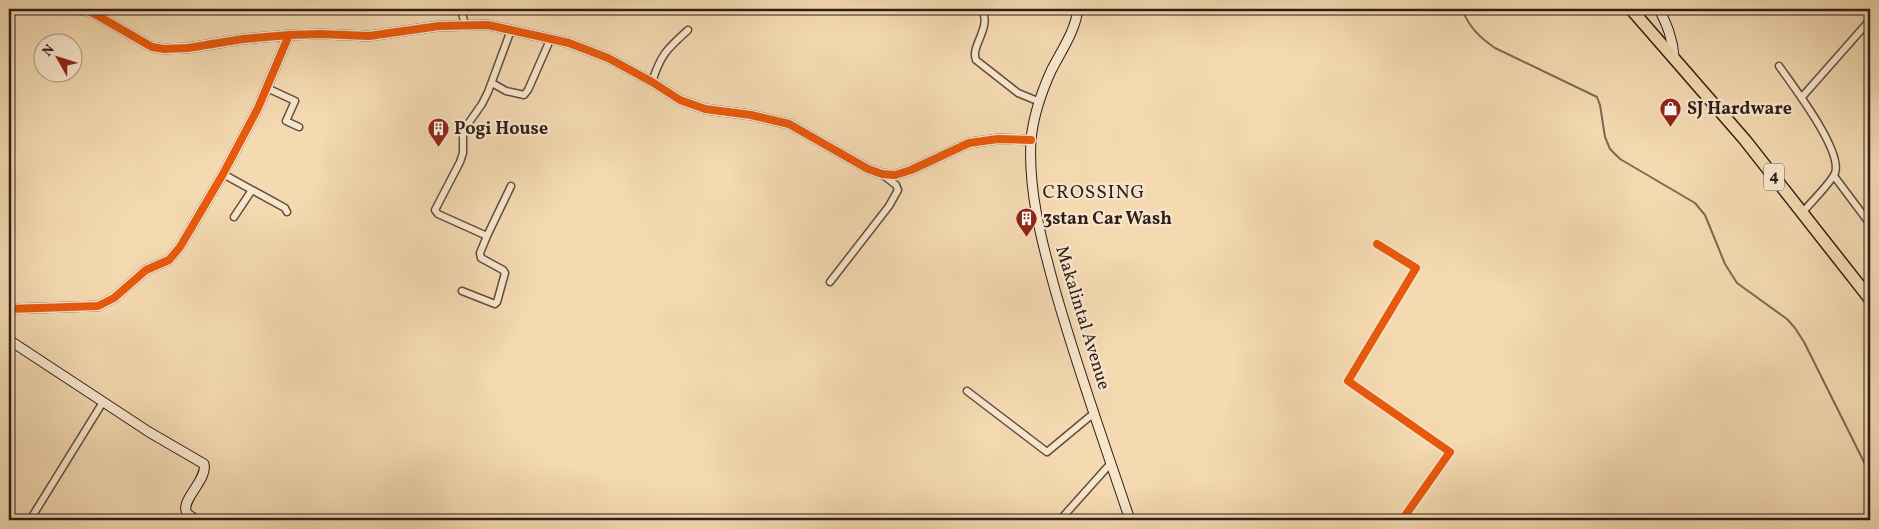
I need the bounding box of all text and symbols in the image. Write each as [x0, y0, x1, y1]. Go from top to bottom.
north arrow [32, 32, 82, 82]
text: N [38, 41, 60, 61]
shop icon: SJ Hardware [1659, 97, 1683, 128]
place label: SJ Hardware [1687, 97, 1792, 122]
building icon: Pogi House [426, 117, 450, 148]
place label: Pogi House [454, 117, 548, 142]
road number: 4 [1764, 163, 1784, 190]
district label: CROSSING [1043, 180, 1145, 206]
building icon: 3stan Car Wash [1015, 207, 1039, 238]
place label: 3stan Car Wash [1043, 207, 1172, 232]
street label: Makalintal Avenue [1048, 243, 1116, 393]

